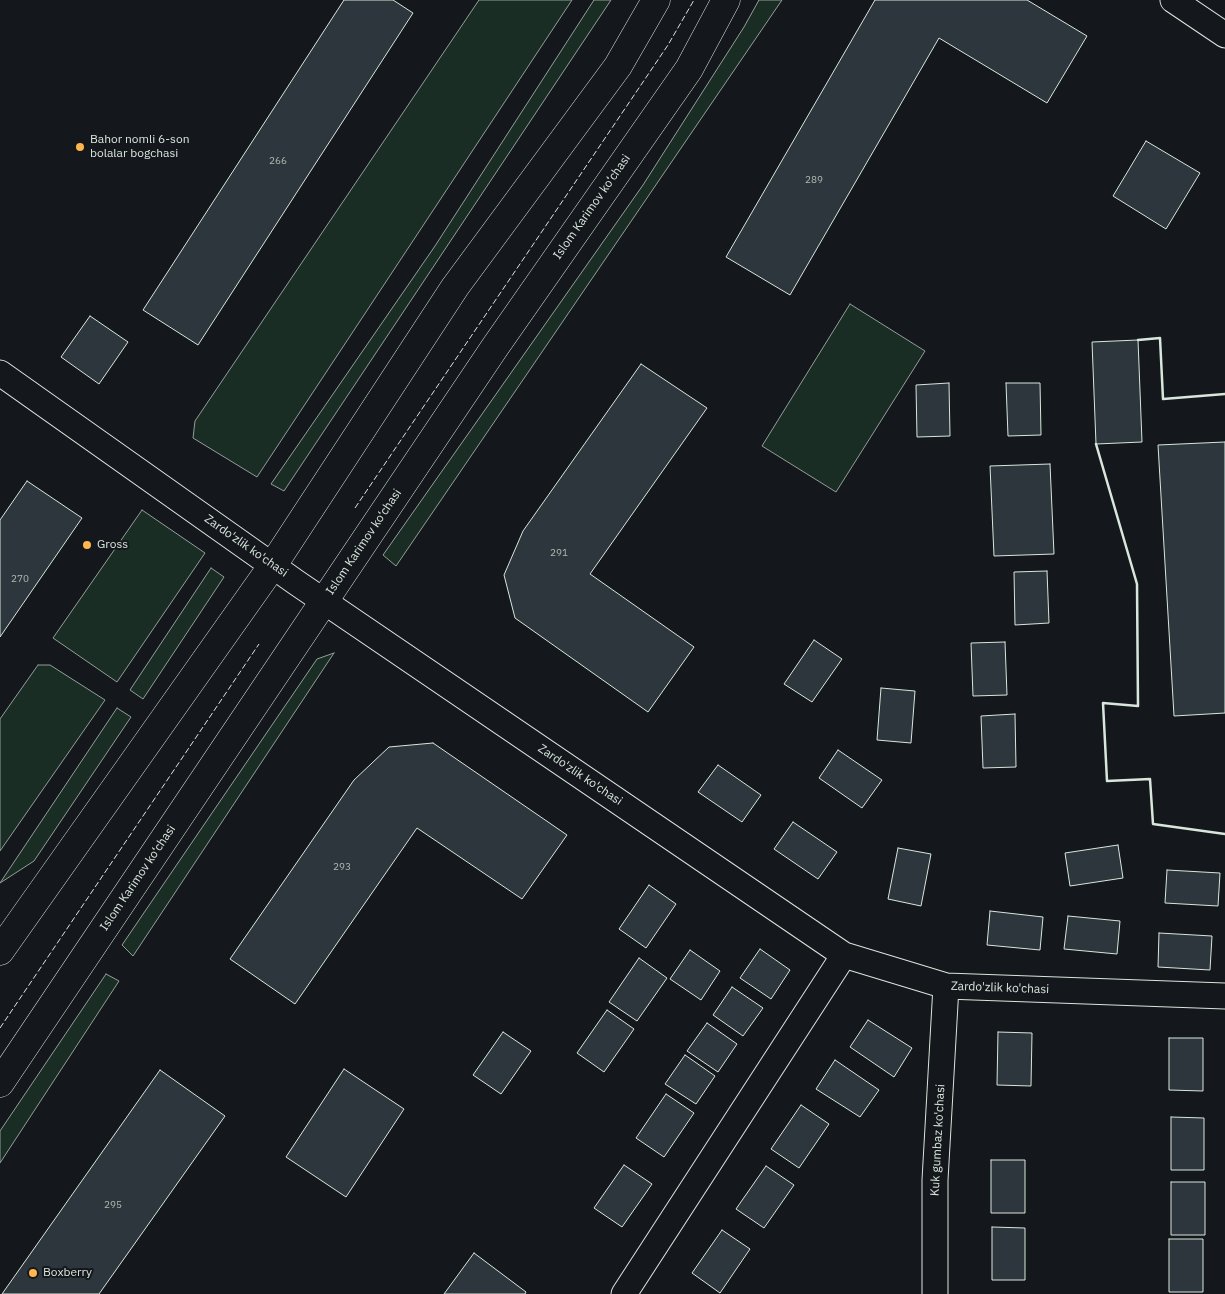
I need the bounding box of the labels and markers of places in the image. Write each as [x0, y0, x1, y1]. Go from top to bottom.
place label: Bahor nomli 6-son bolalar bogchasi [90, 133, 189, 161]
marker: Bahor nomli 6-son bolalar bogchasi [74, 141, 86, 153]
place label: Gross [97, 538, 128, 552]
marker: Gross [81, 539, 93, 551]
place label: Boxberry [43, 1266, 92, 1280]
marker: Boxberry [27, 1267, 39, 1279]

